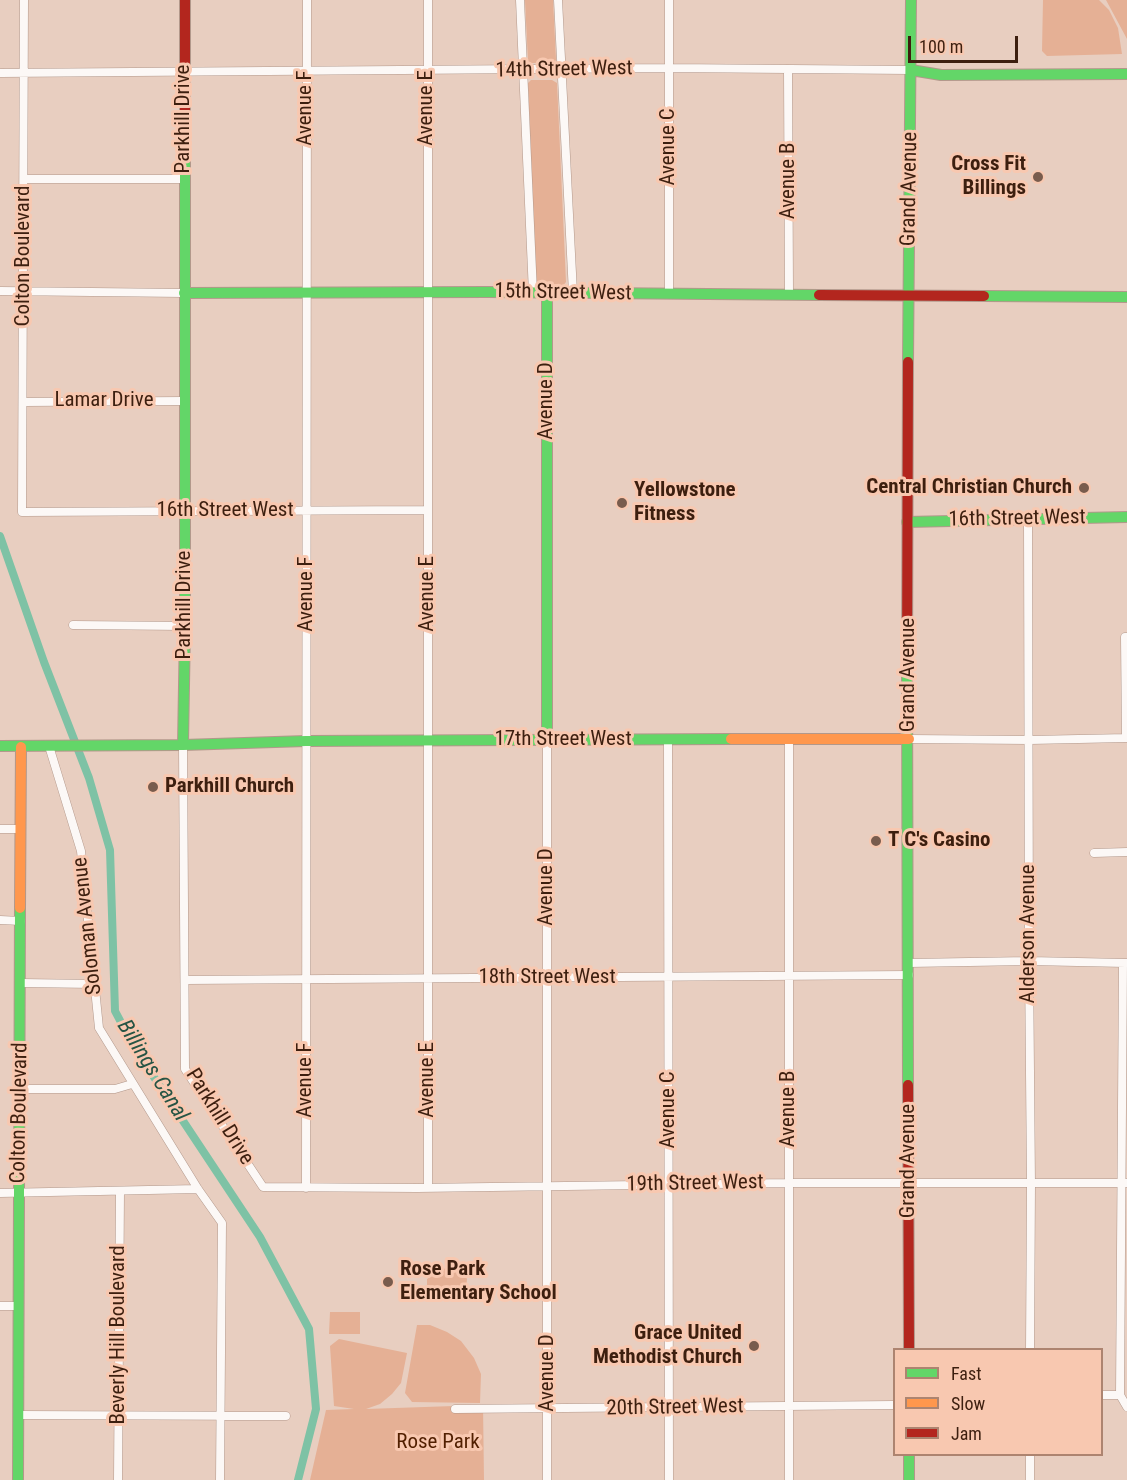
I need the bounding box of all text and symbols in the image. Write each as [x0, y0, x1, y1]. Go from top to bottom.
scale bar [911, 24, 1020, 62]
text: 100 m [919, 36, 963, 57]
street label: 14th Street West [495, 56, 633, 84]
street label: Parkhill Drive [171, 65, 197, 173]
street label: Avenue F [293, 70, 319, 146]
street label: Avenue E [414, 70, 440, 146]
street label: Avenue C [656, 108, 682, 186]
street label: Grand Avenue [896, 132, 924, 246]
street label: Avenue B [776, 143, 802, 219]
place label: Cross Fit Billings [951, 152, 1026, 202]
marker: Cross Fit Billings [1031, 170, 1045, 184]
street label: Colton Boulevard [11, 185, 37, 327]
street label: 15th Street West [494, 279, 632, 307]
street label: Avenue D [534, 362, 560, 440]
street label: Lamar Drive [54, 388, 154, 414]
place label: Central Christian Church [866, 475, 1072, 501]
place label: Yellowstone Fitness [634, 478, 736, 528]
marker: Central Christian Church [1077, 481, 1091, 495]
marker: Yellowstone Fitness [615, 496, 629, 510]
street label: 16th Street West [156, 498, 294, 524]
street label: 16th Street West [948, 505, 1086, 533]
street label: Parkhill Drive [172, 551, 198, 659]
street label: Avenue F [294, 556, 320, 632]
street label: Avenue E [415, 556, 441, 632]
street label: Grand Avenue [896, 618, 922, 732]
street label: 17th Street West [494, 727, 632, 753]
place label: Parkhill Church [165, 774, 294, 800]
marker: Parkhill Church [146, 780, 160, 794]
place label: T C's Casino [888, 828, 990, 854]
marker: T C's Casino [869, 834, 883, 848]
street label: Avenue D [534, 848, 560, 926]
street label: Soloman Avenue [68, 856, 108, 996]
street label: Alderson Avenue [1016, 864, 1042, 1004]
street label: 18th Street West [478, 965, 616, 991]
water label: Billings Canal [110, 1015, 194, 1127]
street label: Colton Boulevard [6, 1042, 34, 1184]
street label: Avenue F [293, 1042, 319, 1118]
street label: Avenue E [415, 1042, 441, 1118]
street label: Parkhill Drive [179, 1064, 259, 1170]
street label: Avenue C [656, 1071, 682, 1149]
street label: Avenue B [776, 1071, 802, 1147]
street label: Grand Avenue [896, 1104, 922, 1218]
street label: 19th Street West [626, 1170, 764, 1198]
street label: Beverly Hill Boulevard [106, 1245, 132, 1425]
place label: Rose Park Elementary School [400, 1257, 557, 1307]
marker: Rose Park Elementary School [381, 1275, 395, 1289]
place label: Grace United Methodist Church [593, 1321, 742, 1371]
street label: Avenue D [535, 1334, 561, 1412]
marker: Grace United Methodist Church [747, 1339, 761, 1353]
legend [893, 1348, 1103, 1456]
text: Fast [951, 1363, 982, 1384]
text: Slow [951, 1393, 985, 1414]
street label: 20th Street West [606, 1394, 744, 1422]
text: Jam [951, 1423, 982, 1444]
park label: Rose Park [396, 1430, 480, 1456]

